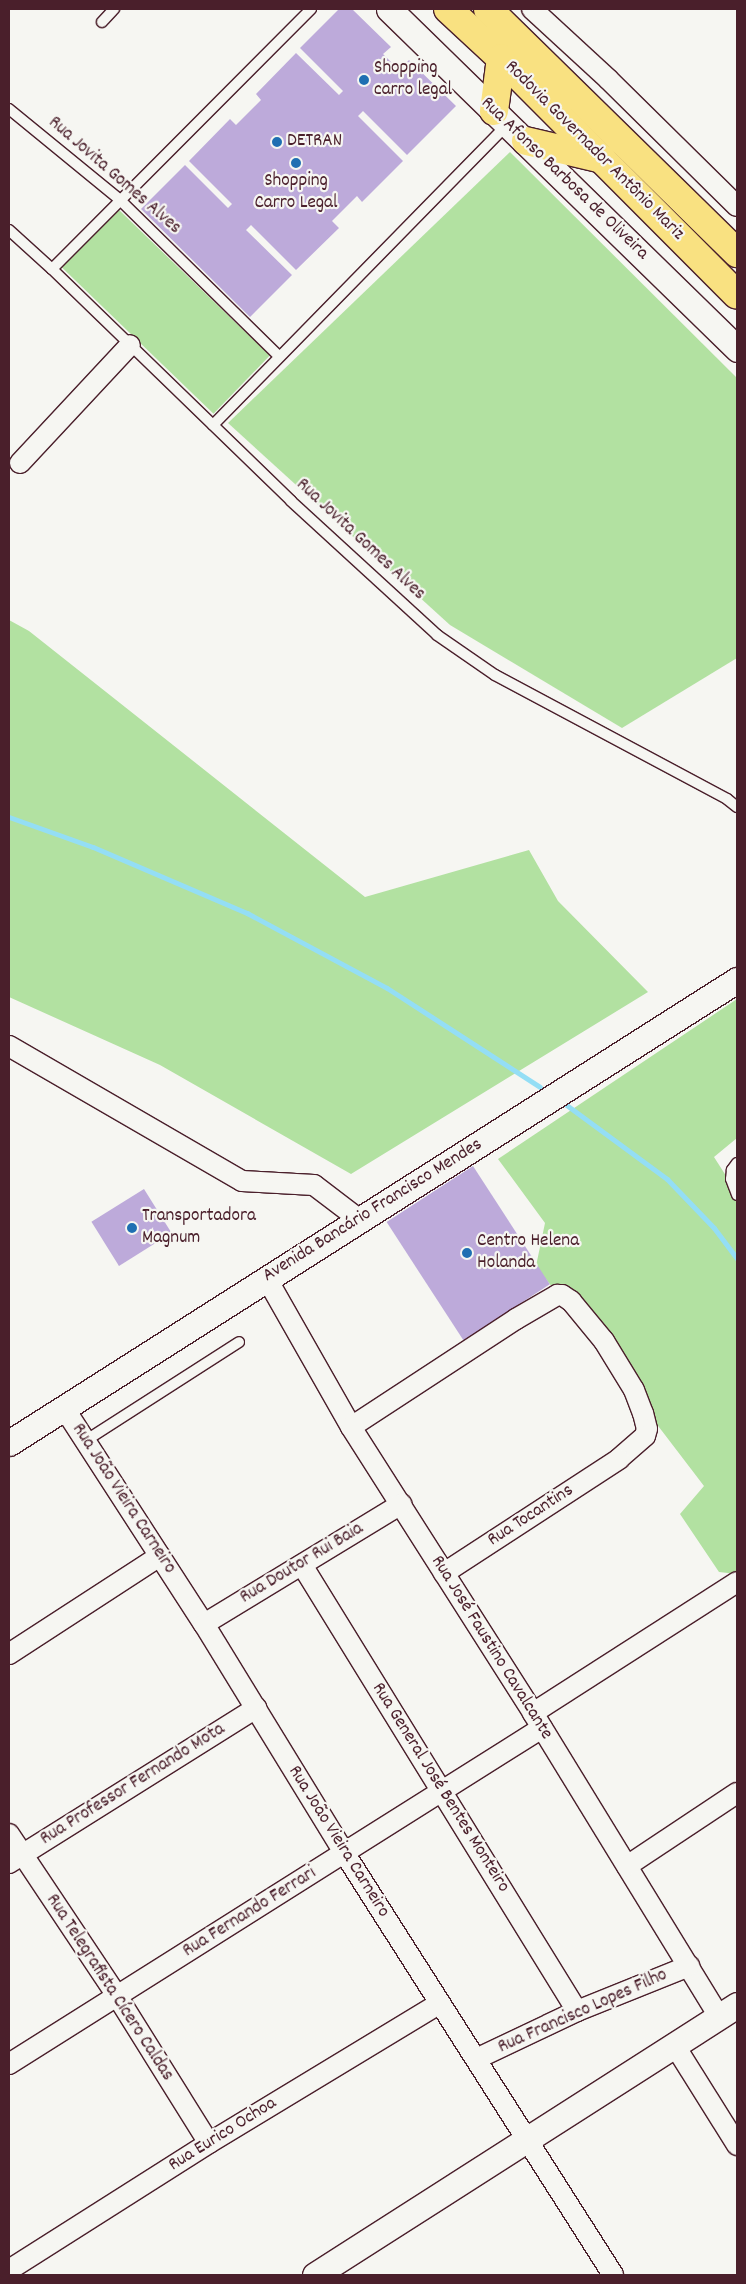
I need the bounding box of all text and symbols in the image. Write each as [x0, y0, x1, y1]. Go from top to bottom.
street label: Rodovia Governador Antônio Mariz [499, 56, 689, 246]
place label: Shopping carro legal [374, 58, 452, 102]
marker: Shopping carro legal [358, 74, 370, 86]
street label: Rua Afonso Barbosa de Oliveira [475, 93, 653, 265]
street label: Rua Jovita Gomes Alves [43, 112, 185, 240]
place label: DETRAN [287, 131, 342, 153]
marker: DETRAN [271, 136, 283, 148]
marker: Shopping Carro Legal [290, 157, 302, 169]
place label: Shopping Carro Legal [254, 171, 338, 215]
street label: Rua Jovita Gomes Alves [291, 474, 429, 606]
street label: Avenida Bancário Francisco Mendes [259, 1134, 487, 1288]
place label: Transportadora Magnum [142, 1206, 256, 1250]
marker: Transportadora Magnum [126, 1222, 138, 1234]
place label: Centro Helena Holanda [477, 1231, 579, 1275]
marker: Centro Helena Holanda [461, 1247, 473, 1259]
street label: Rua João Vieira Carneiro [66, 1420, 180, 1578]
street label: Rua Tocantins [484, 1480, 578, 1552]
street label: Rua Doutor Rui Baia [236, 1518, 368, 1610]
street label: Rua José Faustino Cavalcante [425, 1552, 557, 1744]
street label: Rua General José Bentes Monteiro [366, 1679, 514, 1897]
street label: Rua Professor Fernando Mota [37, 1719, 229, 1851]
street label: Rua João Vieira Carneiro [282, 1762, 394, 1922]
street label: Rua Fernando Ferrari [179, 1863, 321, 1963]
street label: Rua Telegrafista Cícero Caldas [40, 1890, 178, 2086]
street label: Rua Francisco Lopes Filho [495, 1964, 671, 2060]
street label: Rua Eurico Ochoa [165, 2093, 281, 2177]

